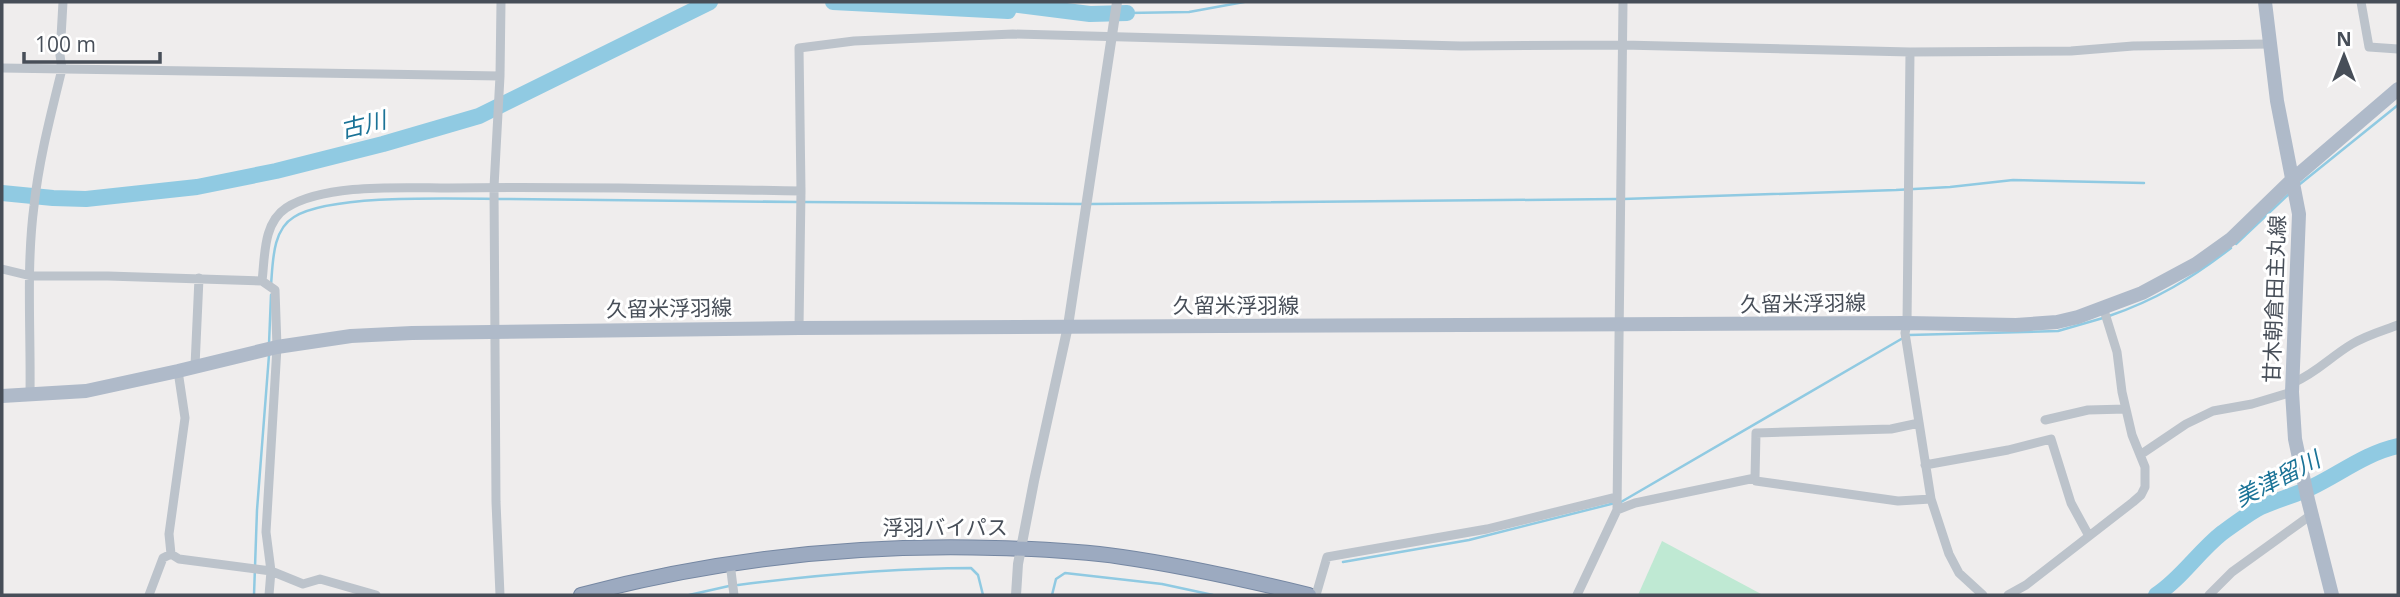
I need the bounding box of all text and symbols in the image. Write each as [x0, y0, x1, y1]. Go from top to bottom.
scale bar [24, 21, 161, 65]
north arrow [2309, 21, 2379, 91]
text: N [2336, 26, 2352, 52]
text: 100 m [35, 30, 96, 58]
water label: 古川 [337, 102, 392, 145]
street label: 甘木朝倉田主丸線 [2257, 215, 2291, 383]
street label: 久留米浮羽線 [1740, 288, 1866, 318]
street label: 久留米浮羽線 [1173, 291, 1299, 319]
street label: 久留米浮羽線 [606, 293, 732, 323]
water label: 美津留川 [2229, 441, 2328, 513]
street label: 浮羽バイパス [882, 513, 1008, 541]

